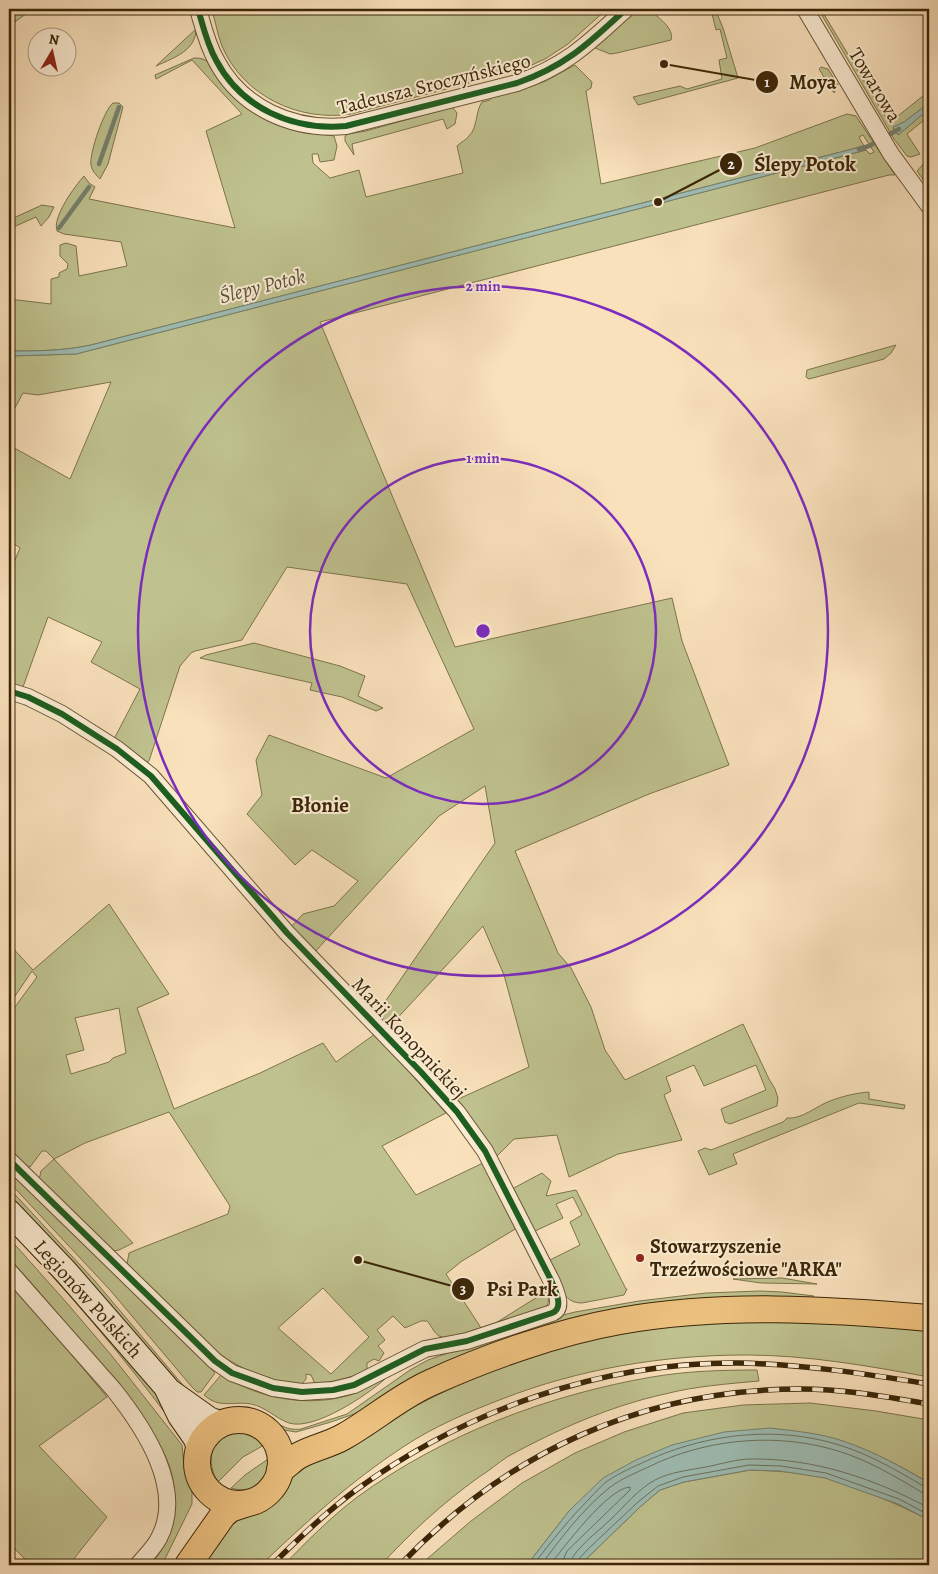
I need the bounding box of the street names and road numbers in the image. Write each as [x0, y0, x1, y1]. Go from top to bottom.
street label: Towarowa [842, 43, 908, 128]
street label: Tadeusza Sroczyńskiego [335, 47, 534, 121]
street label: Marii Konopnickiej [346, 971, 472, 1105]
street label: Legionów Polskich [27, 1234, 149, 1364]

